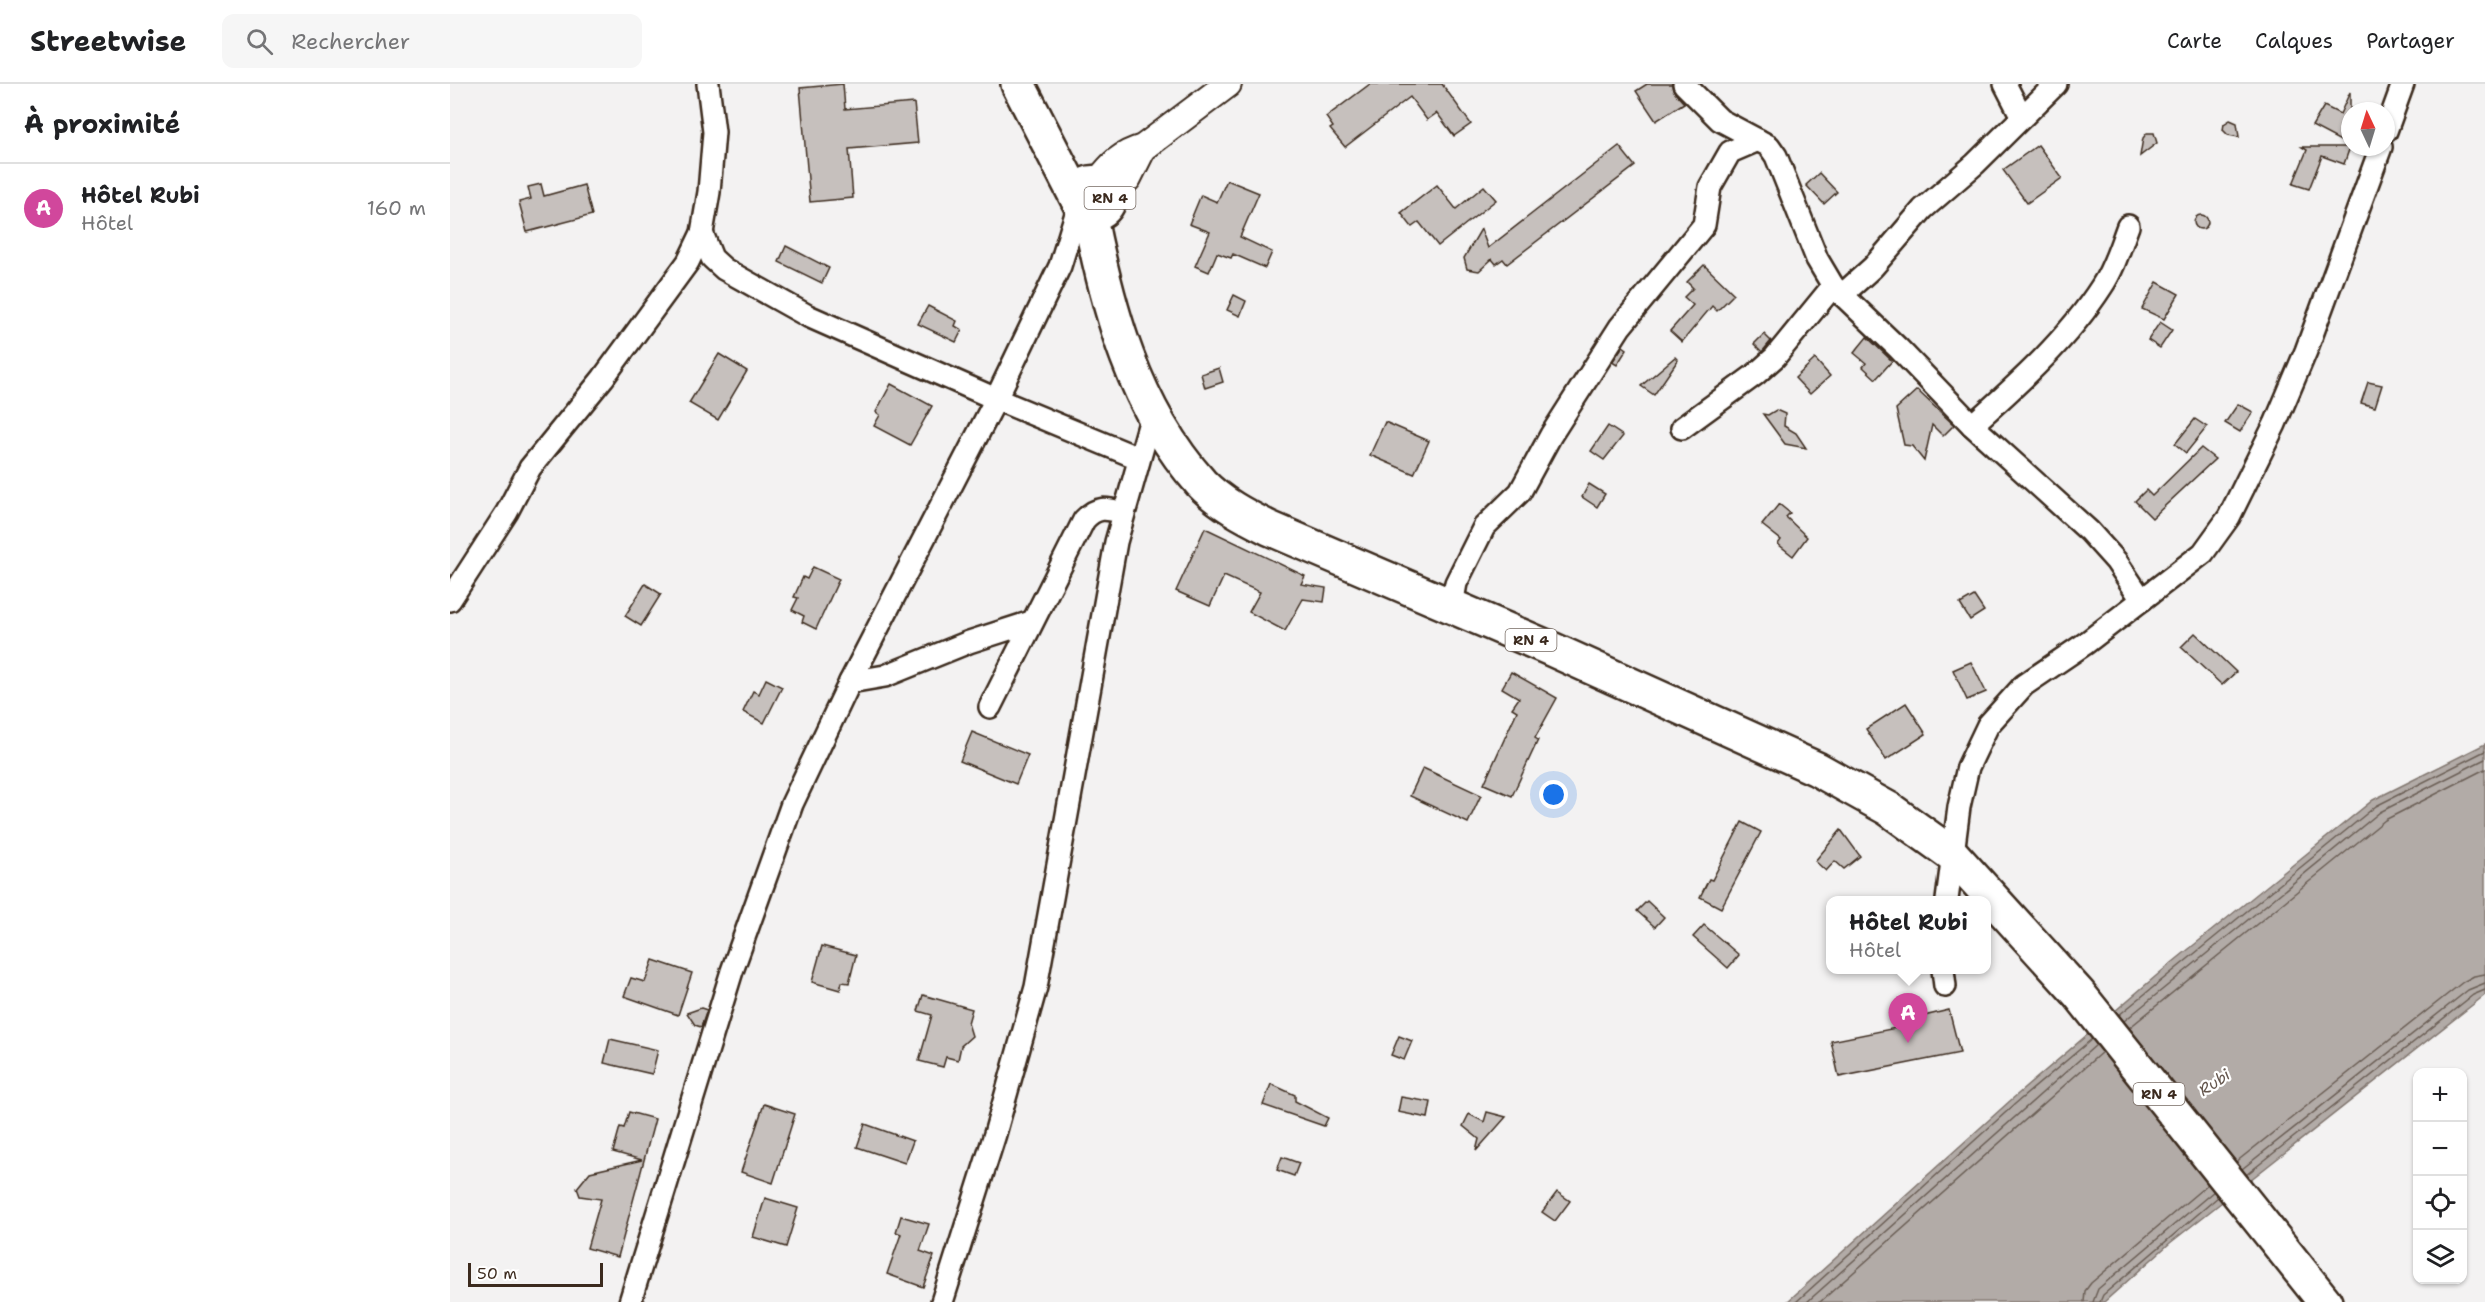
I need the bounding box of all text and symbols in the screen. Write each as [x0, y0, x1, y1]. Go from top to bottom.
search box [222, 14, 642, 68]
text: Streetwise [30, 22, 186, 60]
icon: search [243, 25, 276, 58]
text: Rechercher [291, 27, 410, 56]
text: Carte [2167, 27, 2222, 55]
text: Calques [2255, 27, 2333, 55]
text: Partager [2366, 27, 2455, 55]
north arrow [2341, 102, 2395, 156]
text: À proximité [24, 106, 180, 141]
text: Hôtel Rubi [81, 181, 200, 210]
road number: RN 4 [1084, 187, 1136, 209]
text: A [36, 195, 51, 221]
text: 160 m [367, 195, 426, 221]
text: Hôtel [81, 210, 133, 236]
road number: RN 4 [1506, 629, 1556, 651]
your location [1539, 780, 1568, 809]
popup [1826, 896, 1991, 974]
text: Hôtel Rubi [1849, 908, 1968, 937]
text: Hôtel [1849, 937, 1901, 963]
pin: A [1888, 994, 1928, 1043]
water label: Rubi [2194, 1064, 2235, 1101]
map controls [2413, 1068, 2467, 1284]
button: + [2413, 1068, 2467, 1122]
road number: RN 4 [2134, 1083, 2184, 1105]
button: − [2413, 1122, 2467, 1176]
button: locate [2413, 1176, 2467, 1230]
button: layers [2413, 1230, 2467, 1284]
scale bar [468, 1260, 603, 1288]
text: 50 m [477, 1263, 517, 1284]

